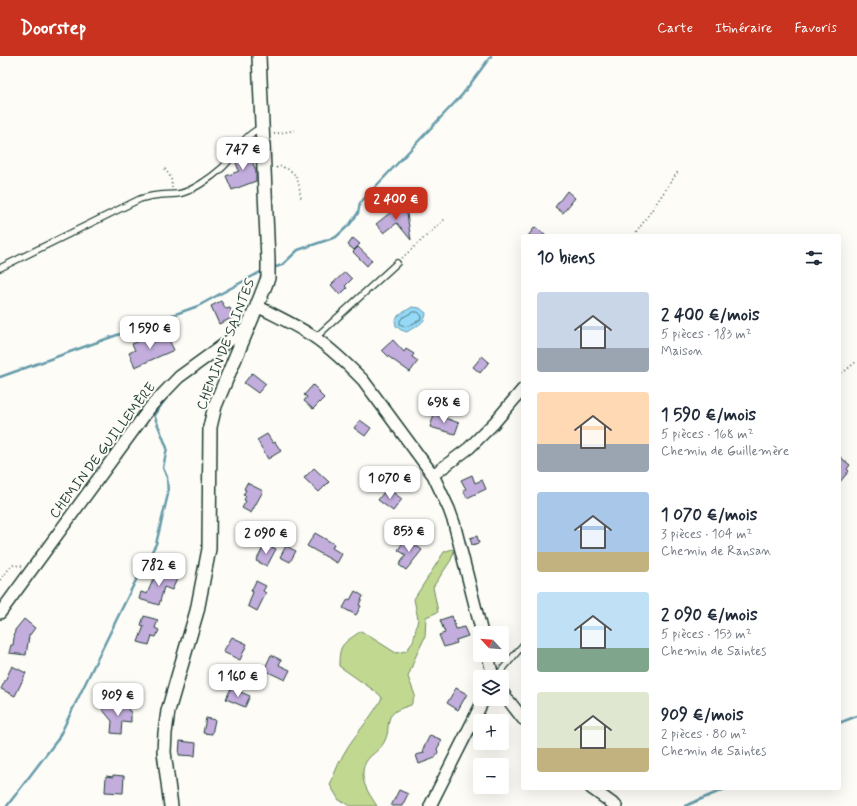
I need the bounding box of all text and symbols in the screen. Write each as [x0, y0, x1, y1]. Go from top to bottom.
text: Doorstep [20, 16, 86, 41]
text: Carte [657, 19, 693, 37]
text: Itinéraire [715, 19, 772, 37]
text: Favoris [794, 19, 837, 37]
pin: 747 € [215, 137, 271, 171]
text: 747 € [225, 141, 261, 158]
pin: 2 400 € [359, 187, 433, 221]
text: 2 400 € [374, 191, 418, 208]
text: 10 biens [537, 247, 595, 269]
icon: filters [803, 247, 825, 269]
street label: CHEMIN DE SAINTES [193, 276, 259, 413]
text: 2 400 €/mois [661, 304, 759, 326]
icon: home [569, 308, 617, 356]
pin: 1 590 € [113, 316, 187, 350]
text: 1 590 € [129, 320, 171, 337]
text: 5 pièces · 183 m² [661, 326, 752, 343]
text: Maison [661, 343, 703, 360]
street label: CHEMIN DE GUILLEMÈRE [46, 379, 160, 522]
pin: 698 € [416, 390, 472, 424]
text: 698 € [427, 394, 461, 411]
text: 1 590 €/mois [661, 404, 756, 426]
icon: home [569, 408, 617, 456]
text: 5 pièces · 168 m² [661, 426, 753, 443]
text: Chemin de Guillemère [661, 443, 789, 460]
pin: 1 070 € [353, 466, 427, 500]
text: 1 070 € [368, 470, 412, 487]
text: 1 070 €/mois [661, 504, 757, 526]
icon: home [569, 508, 617, 556]
pin: 853 € [381, 519, 437, 553]
pin: 2 090 € [229, 521, 303, 555]
text: 853 € [393, 523, 425, 540]
text: 2 090 € [244, 525, 288, 542]
text: 3 pièces · 104 m² [661, 526, 752, 543]
text: Chemin de Ransan [661, 543, 772, 560]
pin: 782 € [131, 553, 187, 587]
text: 782 € [142, 557, 176, 574]
text: 2 090 €/mois [661, 604, 758, 626]
icon: home [569, 608, 617, 656]
north arrow [473, 626, 509, 662]
map controls [473, 626, 509, 794]
text: 5 pièces · 153 m² [661, 626, 751, 643]
text: Chemin de Saintes [661, 643, 766, 660]
pin: 1 160 € [201, 664, 275, 698]
text: 1 160 € [218, 668, 258, 685]
button: layers [473, 670, 509, 706]
pin: 909 € [90, 683, 146, 717]
text: 909 € [102, 687, 134, 704]
text: 909 €/mois [661, 704, 744, 726]
icon: home [569, 708, 617, 756]
button: + [473, 714, 509, 750]
text: 2 pièces · 80 m² [661, 726, 747, 743]
text: Chemin de Saintes [661, 743, 766, 760]
button: − [473, 758, 509, 794]

